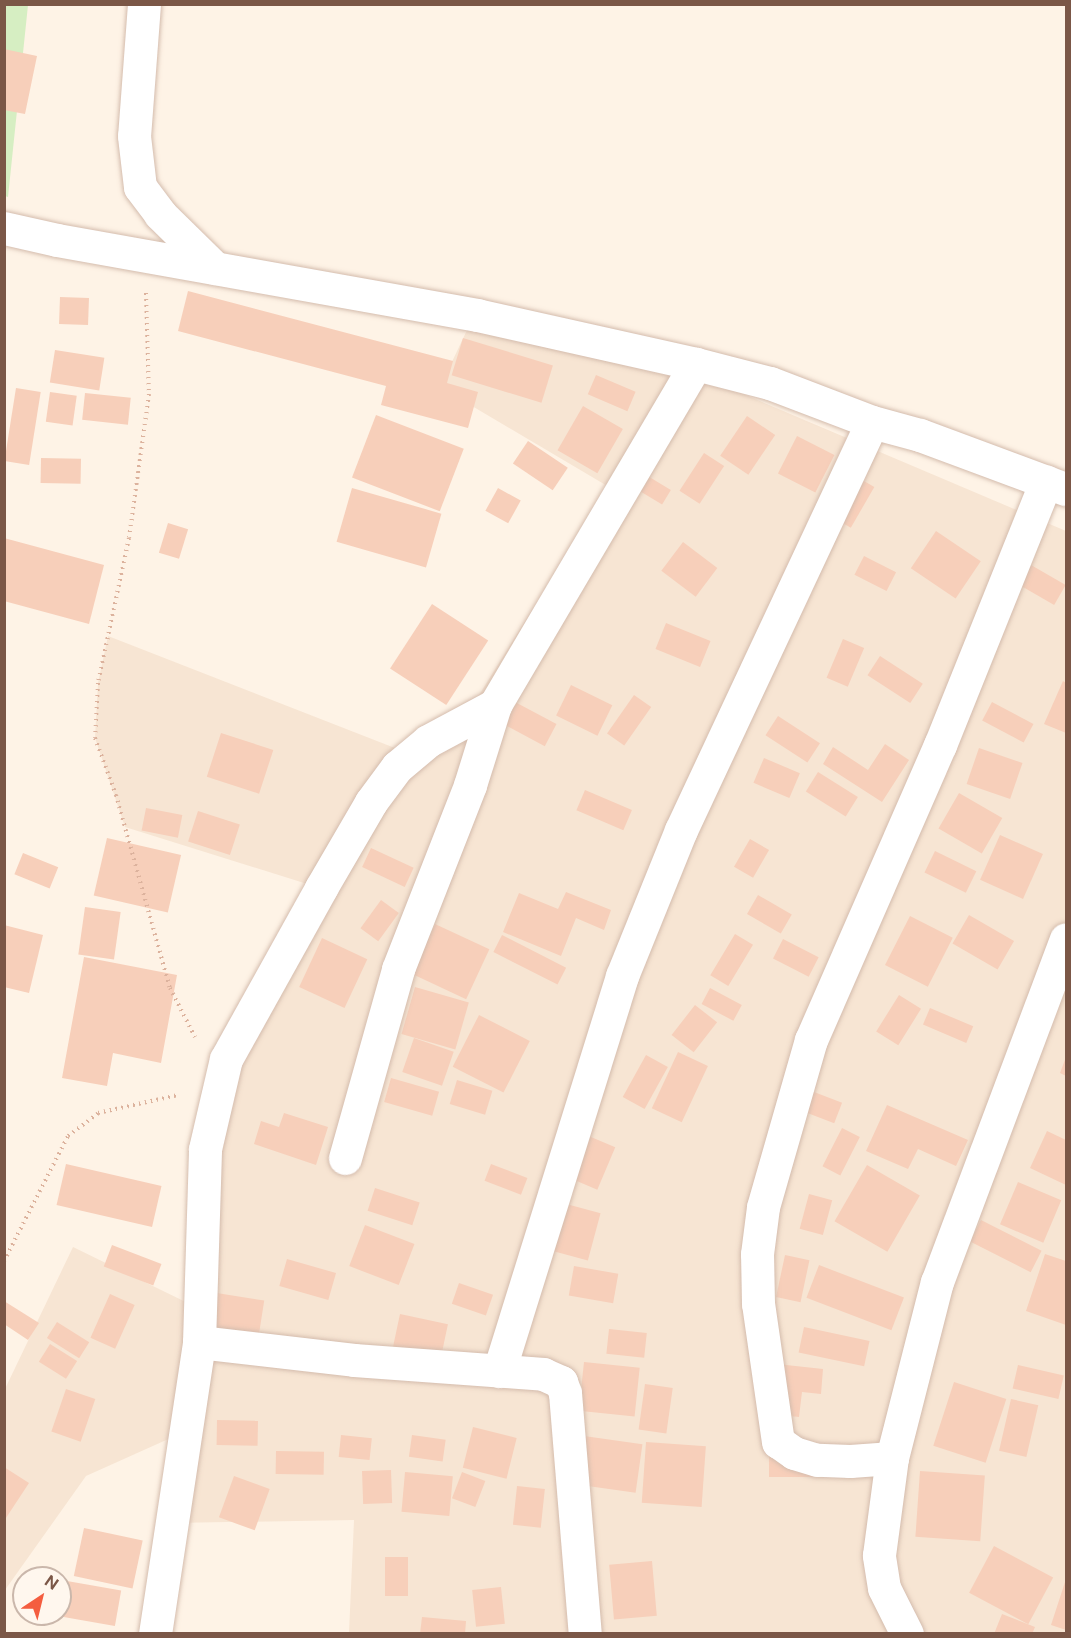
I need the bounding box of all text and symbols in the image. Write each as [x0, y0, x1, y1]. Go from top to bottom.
north arrow [12, 1566, 72, 1626]
text: N [41, 1571, 62, 1594]

